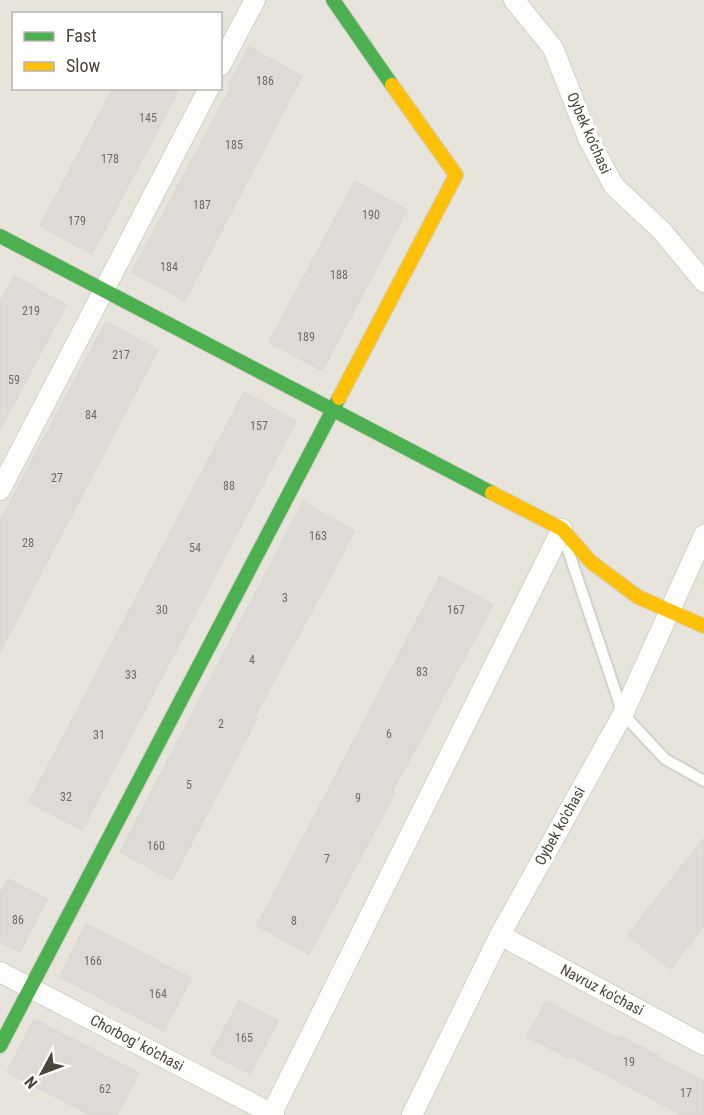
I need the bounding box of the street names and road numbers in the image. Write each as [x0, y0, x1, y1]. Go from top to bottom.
street label: Oybek ko'chasi [563, 90, 615, 176]
street label: Oybek ko'chasi [531, 784, 589, 868]
street label: Navruz ko'chasi [557, 961, 647, 1019]
street label: Chorbog' ko'chasi [87, 1011, 187, 1075]

